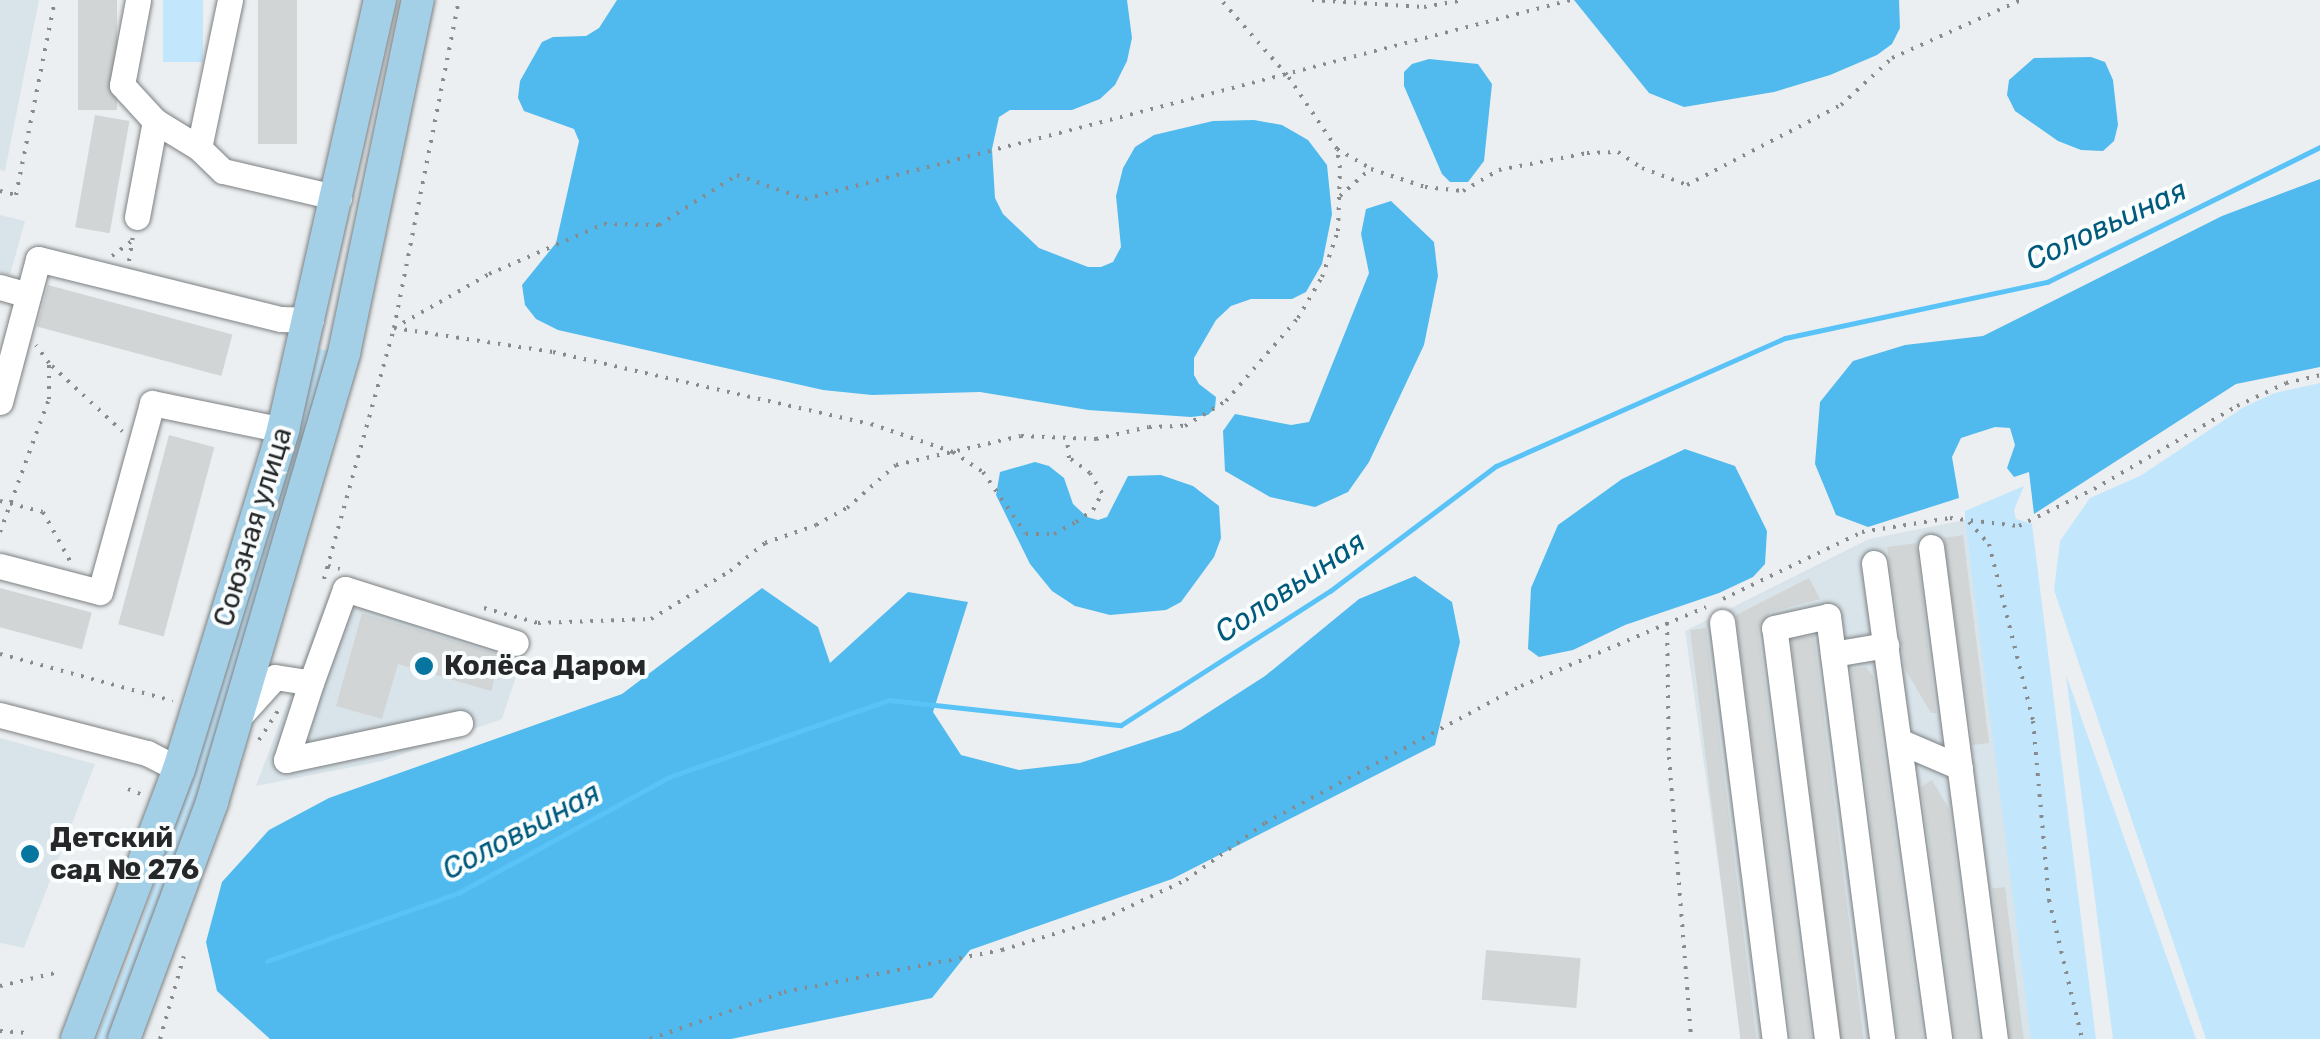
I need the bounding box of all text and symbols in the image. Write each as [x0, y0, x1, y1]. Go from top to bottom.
water label: Соловьиная [2020, 172, 2192, 278]
street label: Союзная улица [207, 423, 299, 631]
water label: Соловьиная [1208, 524, 1372, 650]
place label: Колёса Даром [444, 649, 646, 683]
marker: Колёса Даром [413, 655, 435, 677]
water label: Соловьиная [436, 774, 606, 888]
place label: Детский сад № 276 [50, 821, 199, 887]
marker: Детский сад № 276 [19, 843, 41, 865]

